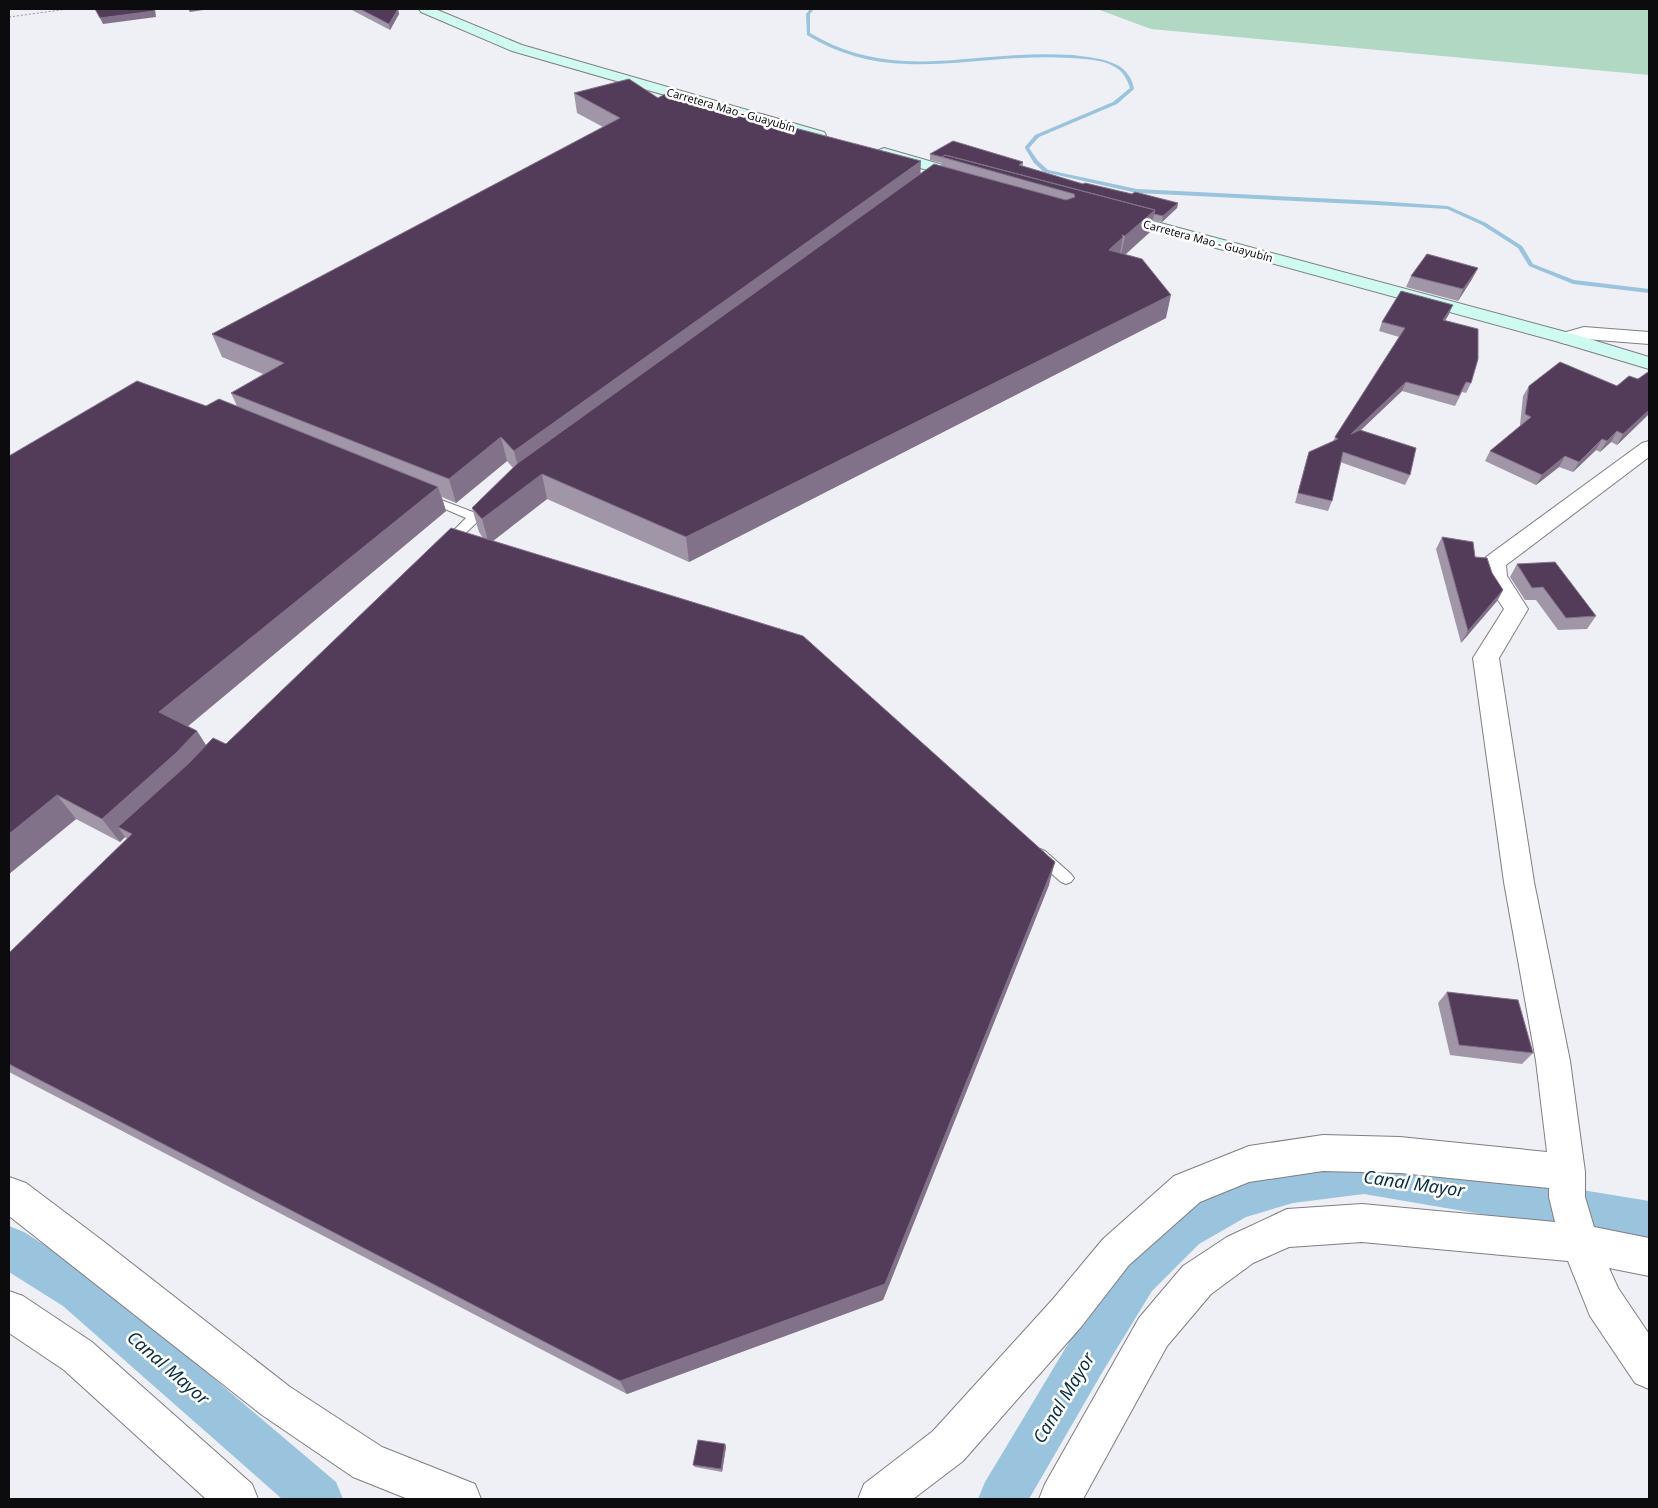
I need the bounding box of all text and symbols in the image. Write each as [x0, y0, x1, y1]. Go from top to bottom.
street label: Carretera Mao - Guayubín [665, 84, 797, 135]
street label: Carretera Mao - Guayubín [1142, 216, 1275, 265]
water label: Canal Mayor [1362, 1164, 1467, 1202]
water label: Canal Mayor [122, 1325, 216, 1410]
water label: Canal Mayor [1027, 1347, 1100, 1447]

